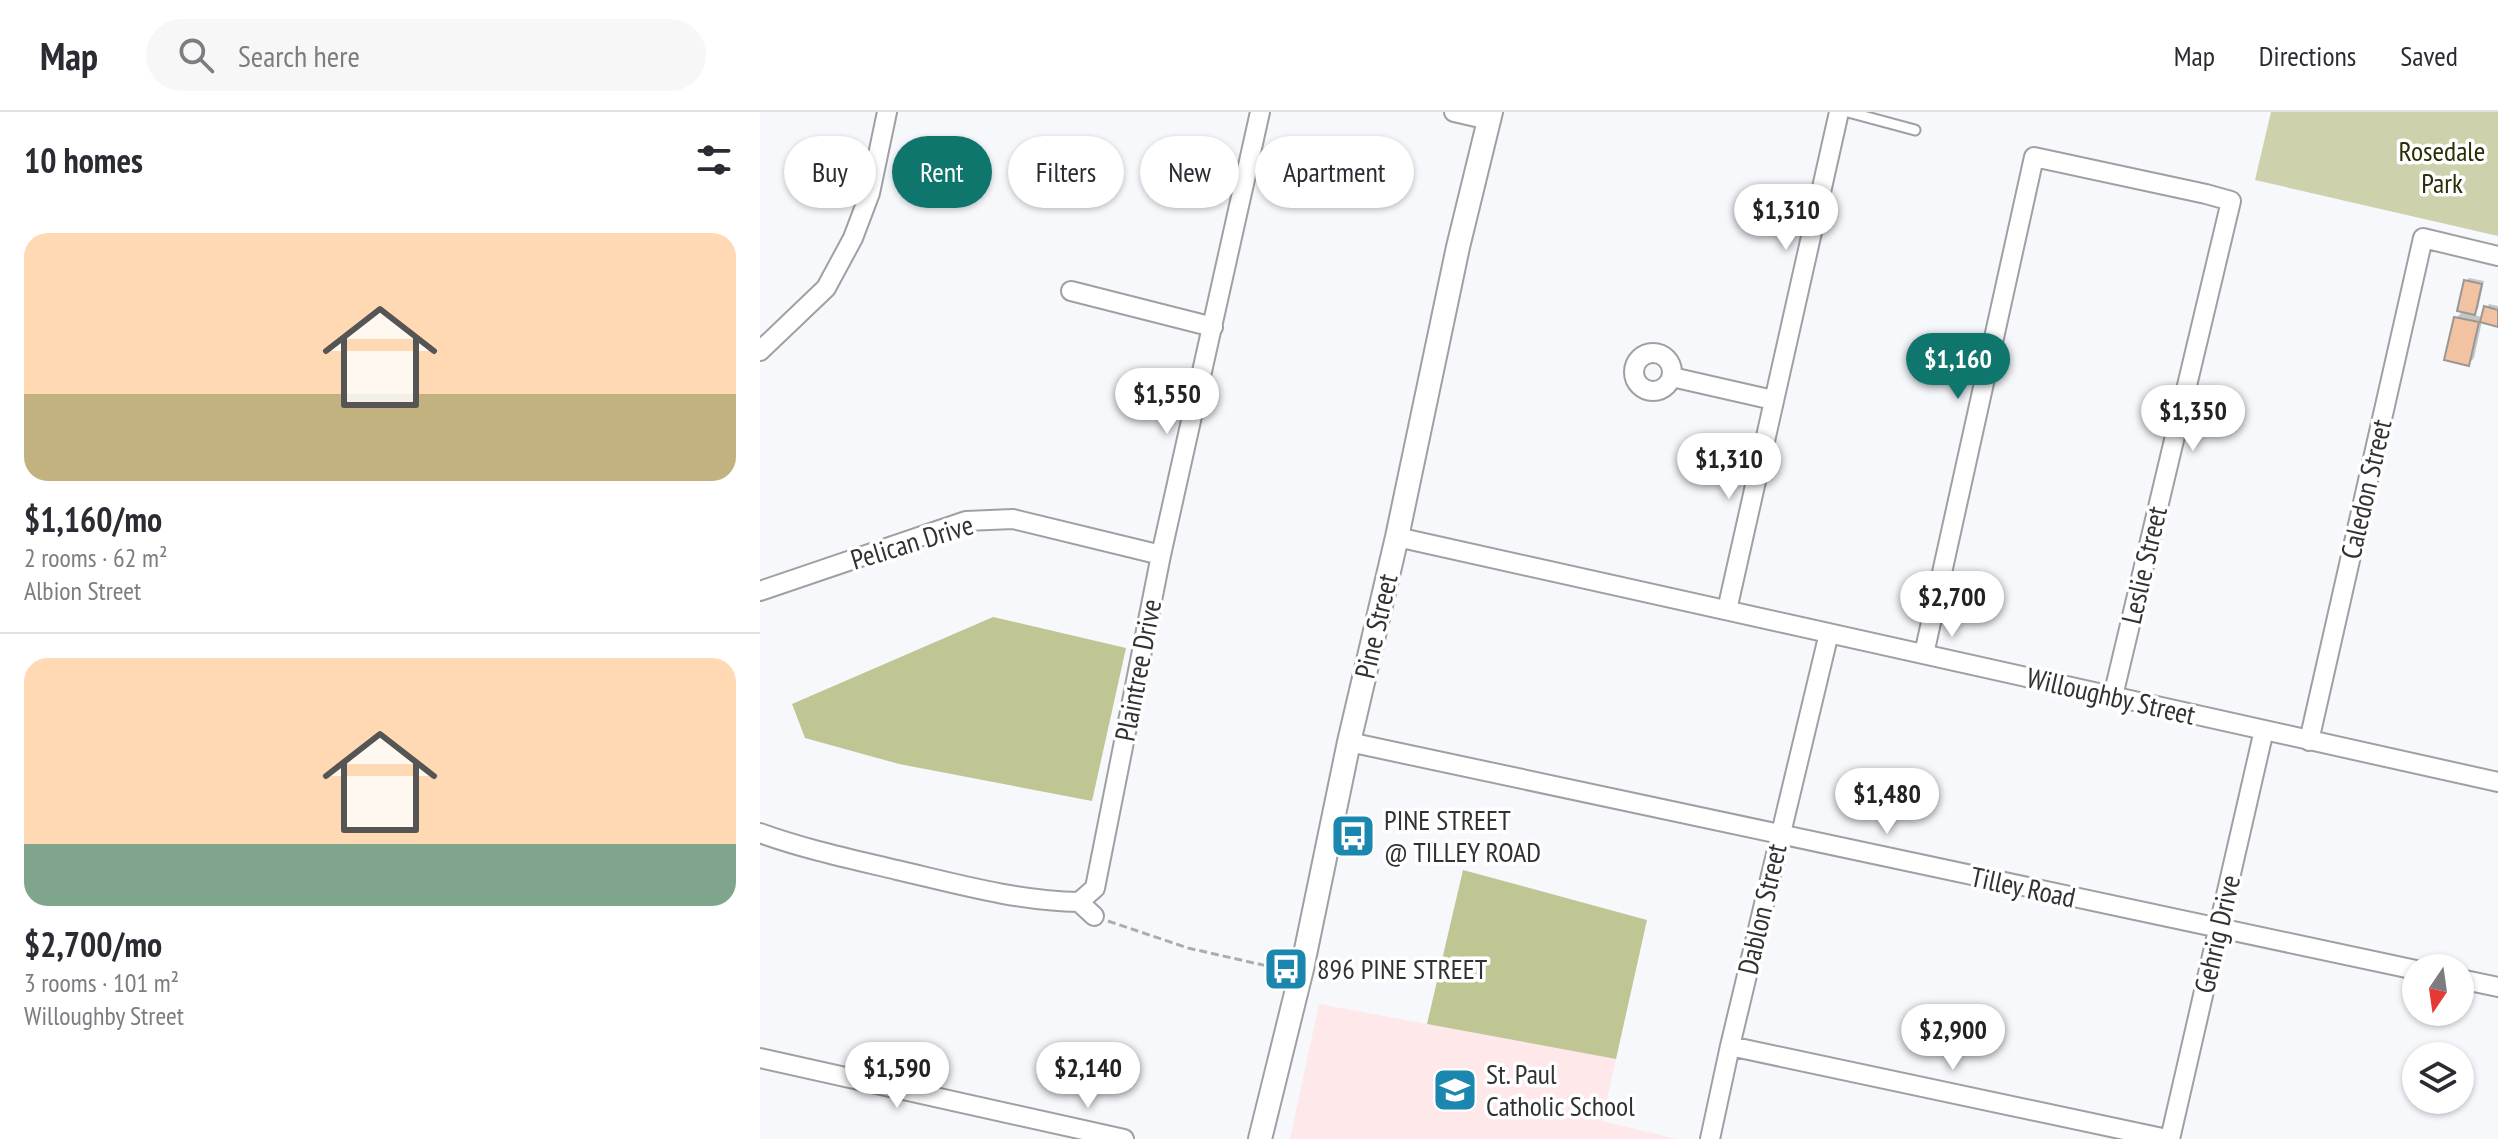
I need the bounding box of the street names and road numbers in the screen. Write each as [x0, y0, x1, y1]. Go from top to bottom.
street label: Caledon Street [2331, 415, 2400, 562]
street label: Leslie Street [2112, 502, 2175, 627]
street label: Pelican Drive [846, 505, 978, 578]
street label: Pine Street [1346, 570, 1406, 682]
street label: Plaintree Drive [1106, 596, 1169, 744]
street label: Willoughby Street [2023, 658, 2199, 733]
street label: Dablon Street [1729, 840, 1795, 978]
street label: Tilley Road [1967, 857, 2079, 916]
street label: Gehrig Drive [2185, 871, 2248, 997]

